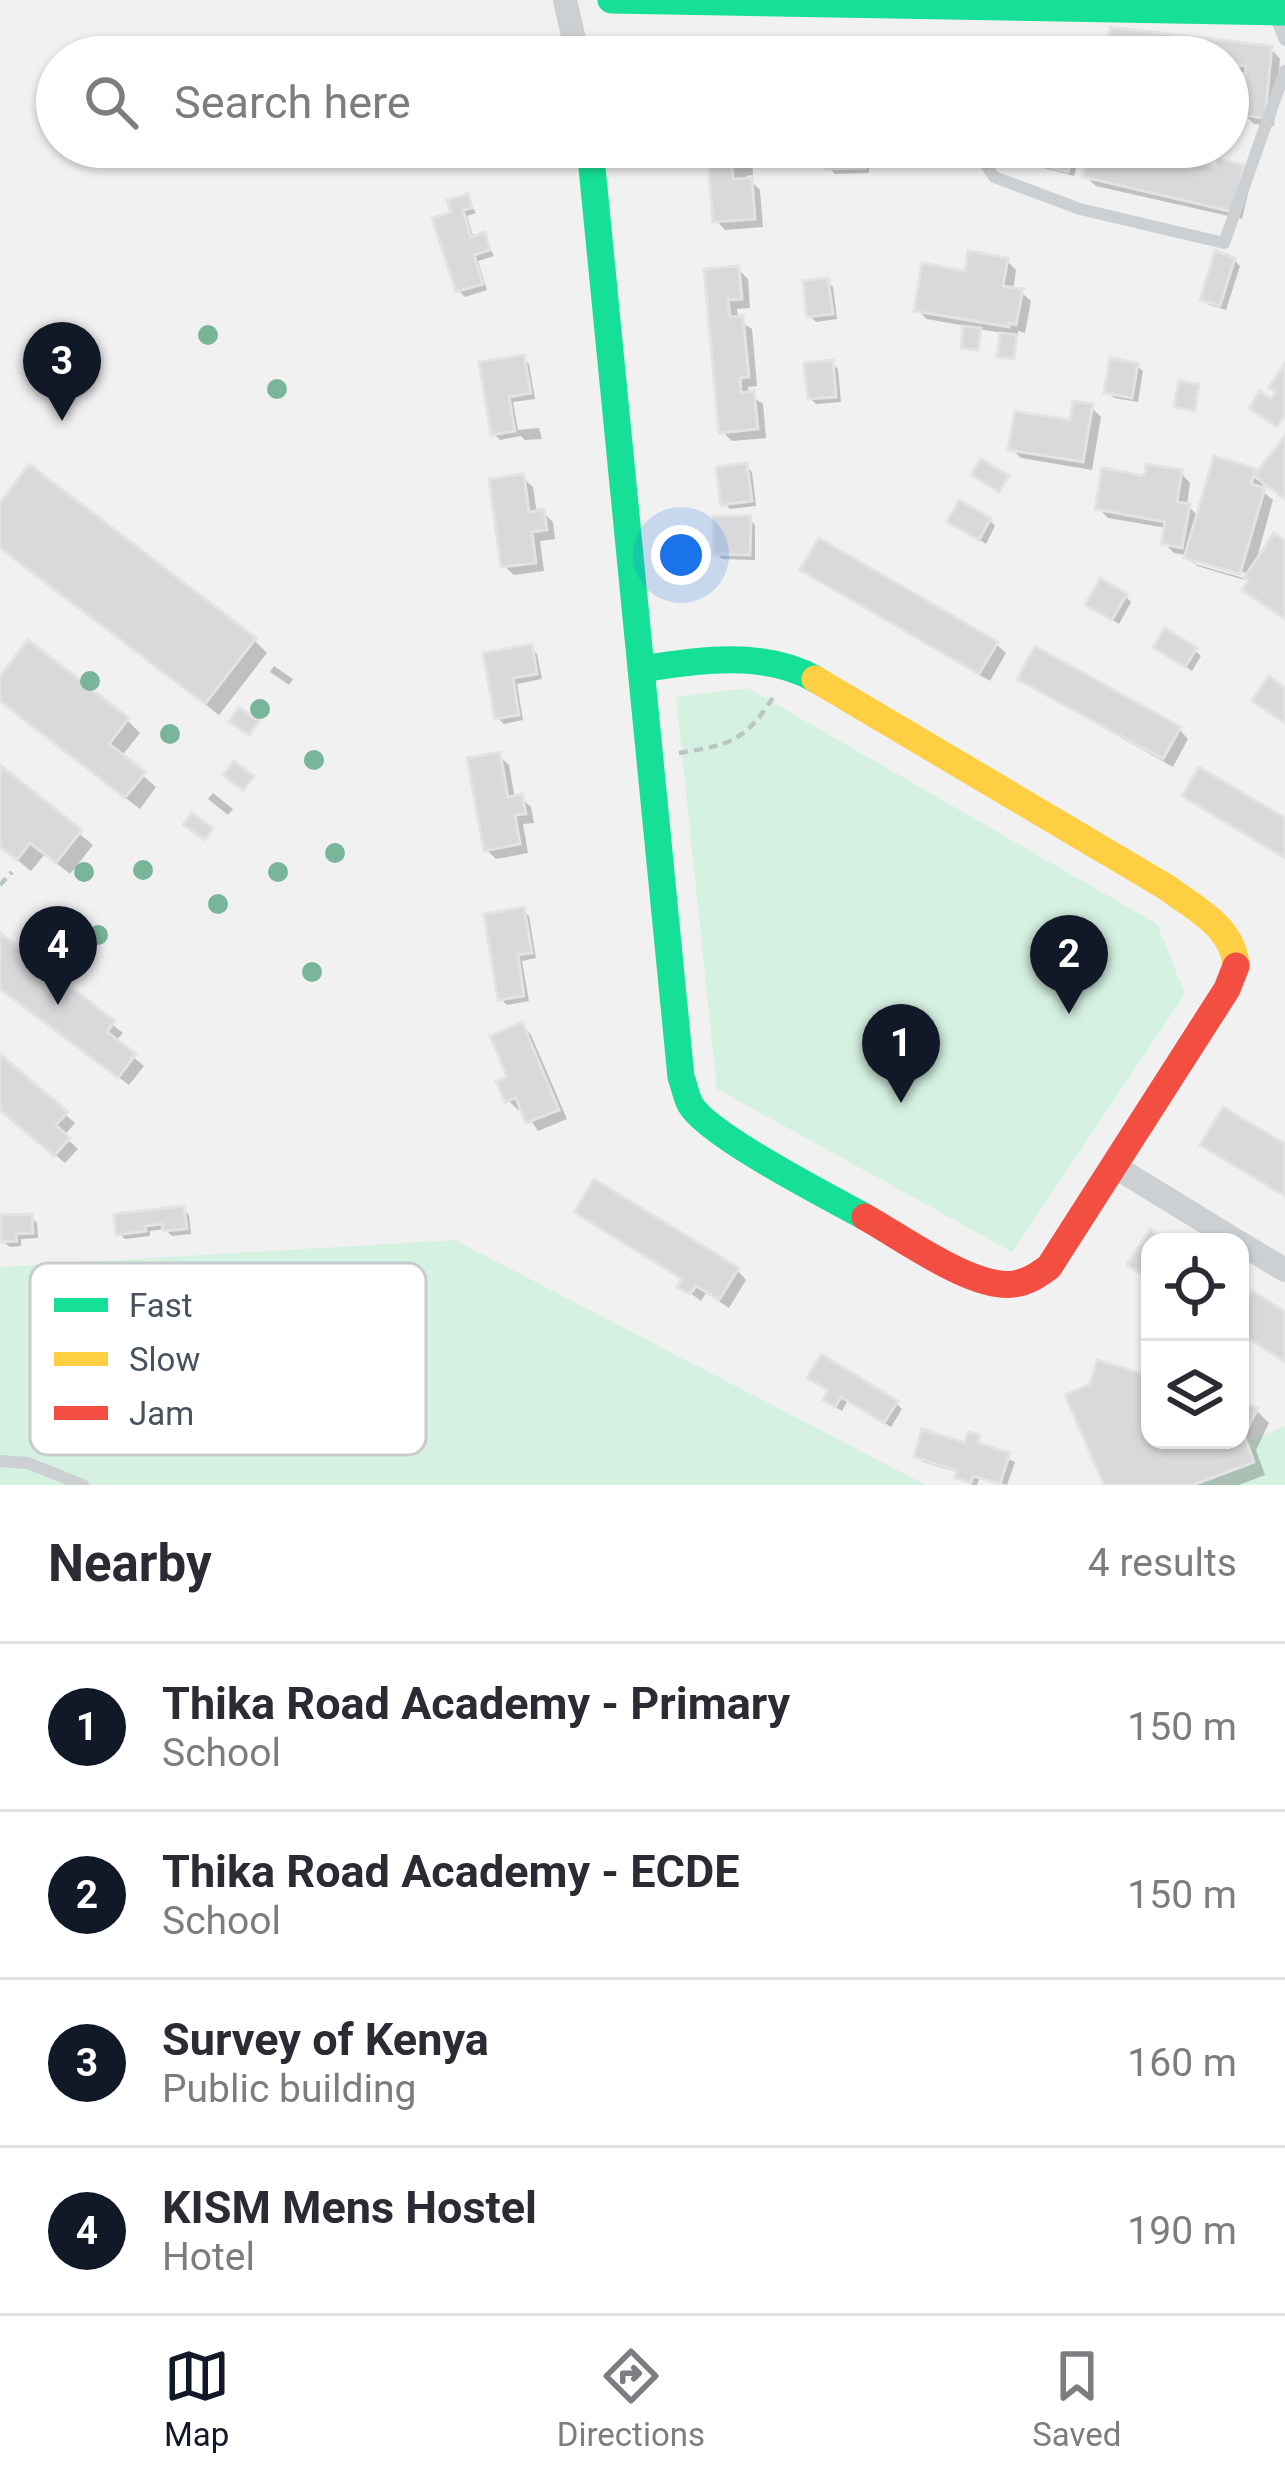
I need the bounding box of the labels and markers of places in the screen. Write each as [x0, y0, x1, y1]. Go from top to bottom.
pin: 3 [23, 322, 101, 421]
pin: 4 [19, 906, 97, 1005]
pin: 2 [1030, 915, 1108, 1014]
pin: 1 [862, 1004, 940, 1103]

